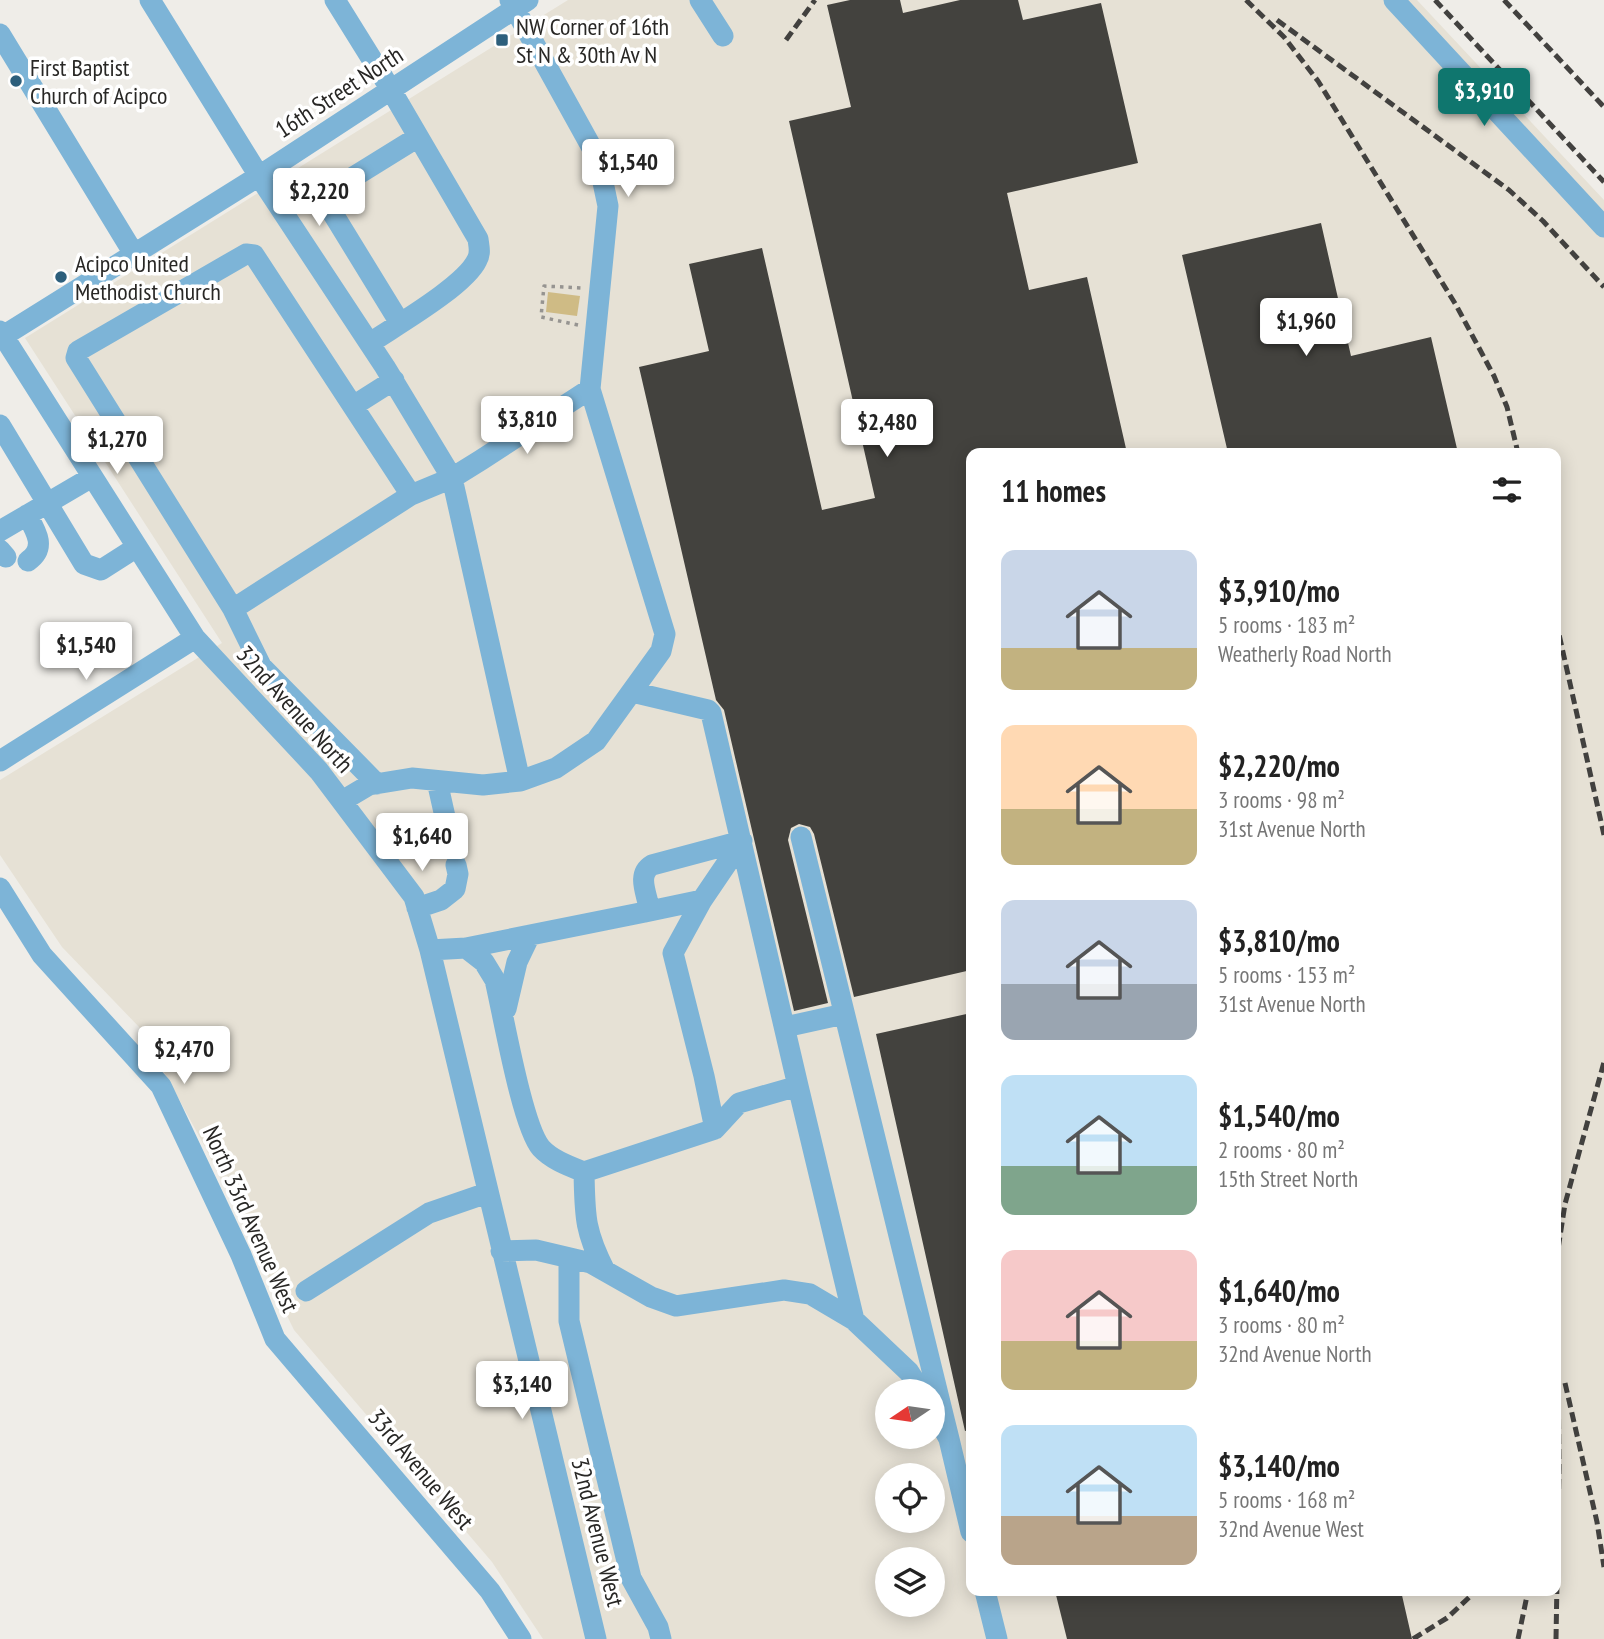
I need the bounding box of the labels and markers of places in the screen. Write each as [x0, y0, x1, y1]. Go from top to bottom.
place label: NW Corner of 16th St N & 30th Av N [516, 11, 669, 70]
marker: NW Corner of 16th St N & 30th Av N [494, 32, 510, 48]
place label: First Baptist Church of Acipco [30, 52, 167, 111]
pin: $3,910 [1427, 68, 1541, 128]
marker: First Baptist Church of Acipco [8, 73, 24, 89]
pin: $1,540 [571, 140, 685, 199]
pin: $2,220 [262, 168, 376, 228]
place label: Acipco United Methodist Church [75, 248, 221, 307]
marker: Acipco United Methodist Church [53, 269, 69, 285]
pin: $1,960 [1249, 298, 1363, 358]
pin: $3,810 [470, 396, 584, 456]
pin: $2,480 [830, 400, 944, 459]
pin: $1,270 [60, 416, 174, 476]
pin: $1,540 [29, 622, 143, 682]
pin: $1,640 [365, 814, 479, 873]
pin: $2,470 [127, 1026, 241, 1086]
pin: $3,140 [465, 1362, 579, 1421]

